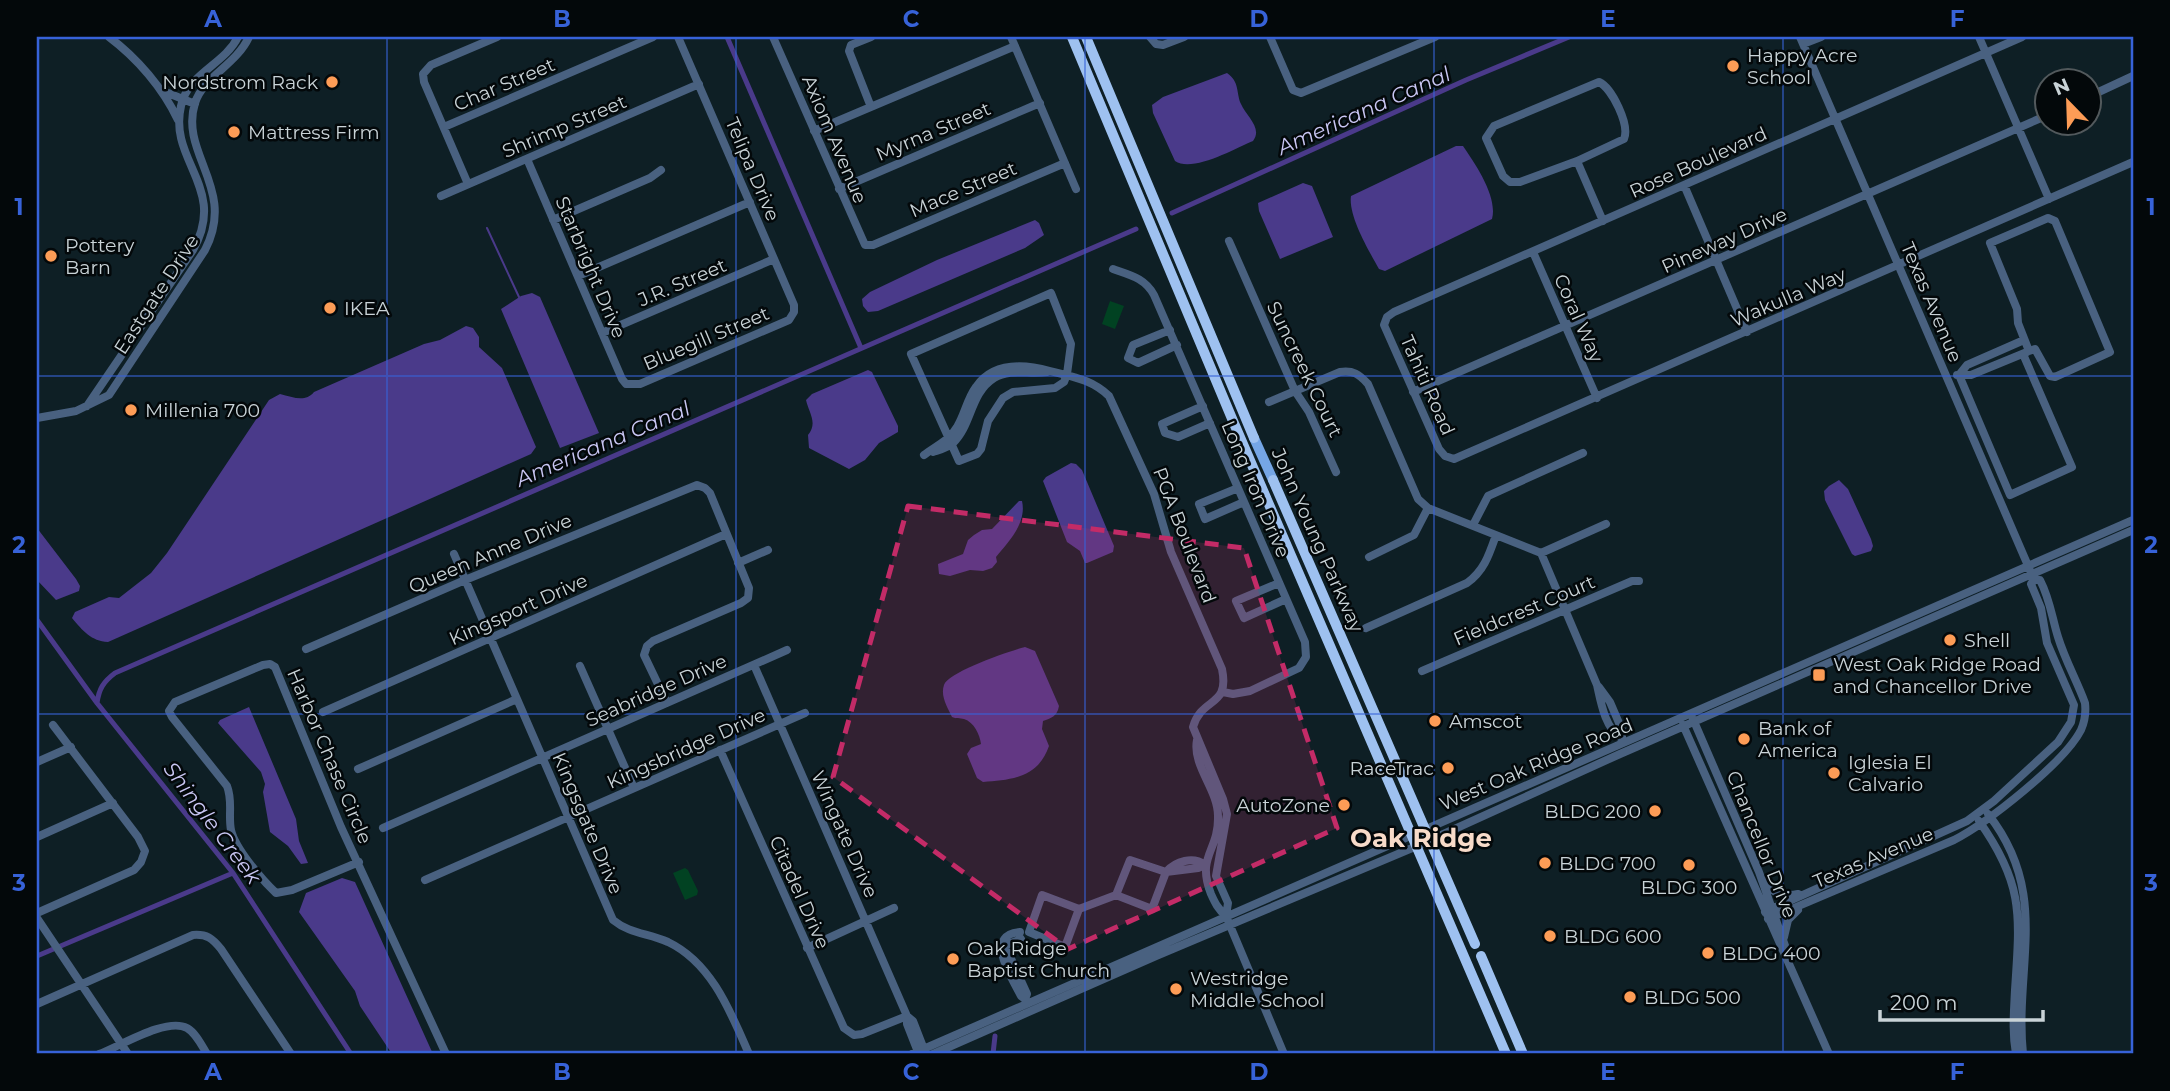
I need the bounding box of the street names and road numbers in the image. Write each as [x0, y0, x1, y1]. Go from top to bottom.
street label: Char Street [450, 53, 558, 116]
street label: Axiom Avenue [797, 72, 872, 207]
street label: Shrimp Street [499, 90, 630, 163]
street label: Myrna Street [872, 97, 994, 166]
street label: Telipa Drive [720, 114, 785, 224]
street label: Rose Boulevard [1626, 122, 1771, 203]
street label: Mace Street [906, 157, 1020, 222]
street label: Starbright Drive [550, 193, 631, 341]
street label: Pineway Drive [1658, 202, 1791, 278]
street label: Eastgate Drive [109, 230, 204, 358]
street label: Texas Avenue [1896, 239, 1967, 366]
street label: J.R. Street [634, 253, 730, 312]
street label: Wakulla Way [1727, 263, 1850, 332]
street label: Coral Way [1549, 270, 1609, 367]
street label: Suncreek Court [1262, 298, 1347, 441]
street label: Bluegill Street [640, 301, 773, 375]
street label: Tahiti Road [1395, 332, 1460, 439]
street label: Long Iron Drive [1216, 417, 1295, 561]
street label: John Young Parkway [1266, 444, 1369, 636]
street label: PGA Boulevard [1148, 464, 1221, 606]
street label: Queen Anne Drive [405, 509, 575, 598]
street label: Kingsport Drive [446, 569, 591, 650]
street label: Fieldcrest Court [1450, 570, 1599, 651]
street label: Seabridge Drive [582, 649, 730, 732]
street label: Harbor Chase Circle [282, 665, 377, 847]
street label: Kingsbridge Drive [603, 703, 769, 794]
street label: West Oak Ridge Road [1436, 713, 1636, 816]
street label: Kingsgate Drive [547, 749, 628, 897]
street label: Wingate Drive [806, 767, 883, 901]
street label: Chancellor Drive [1721, 767, 1802, 921]
street label: Texas Avenue [1810, 822, 1937, 893]
street label: Citadel Drive [764, 832, 835, 952]

